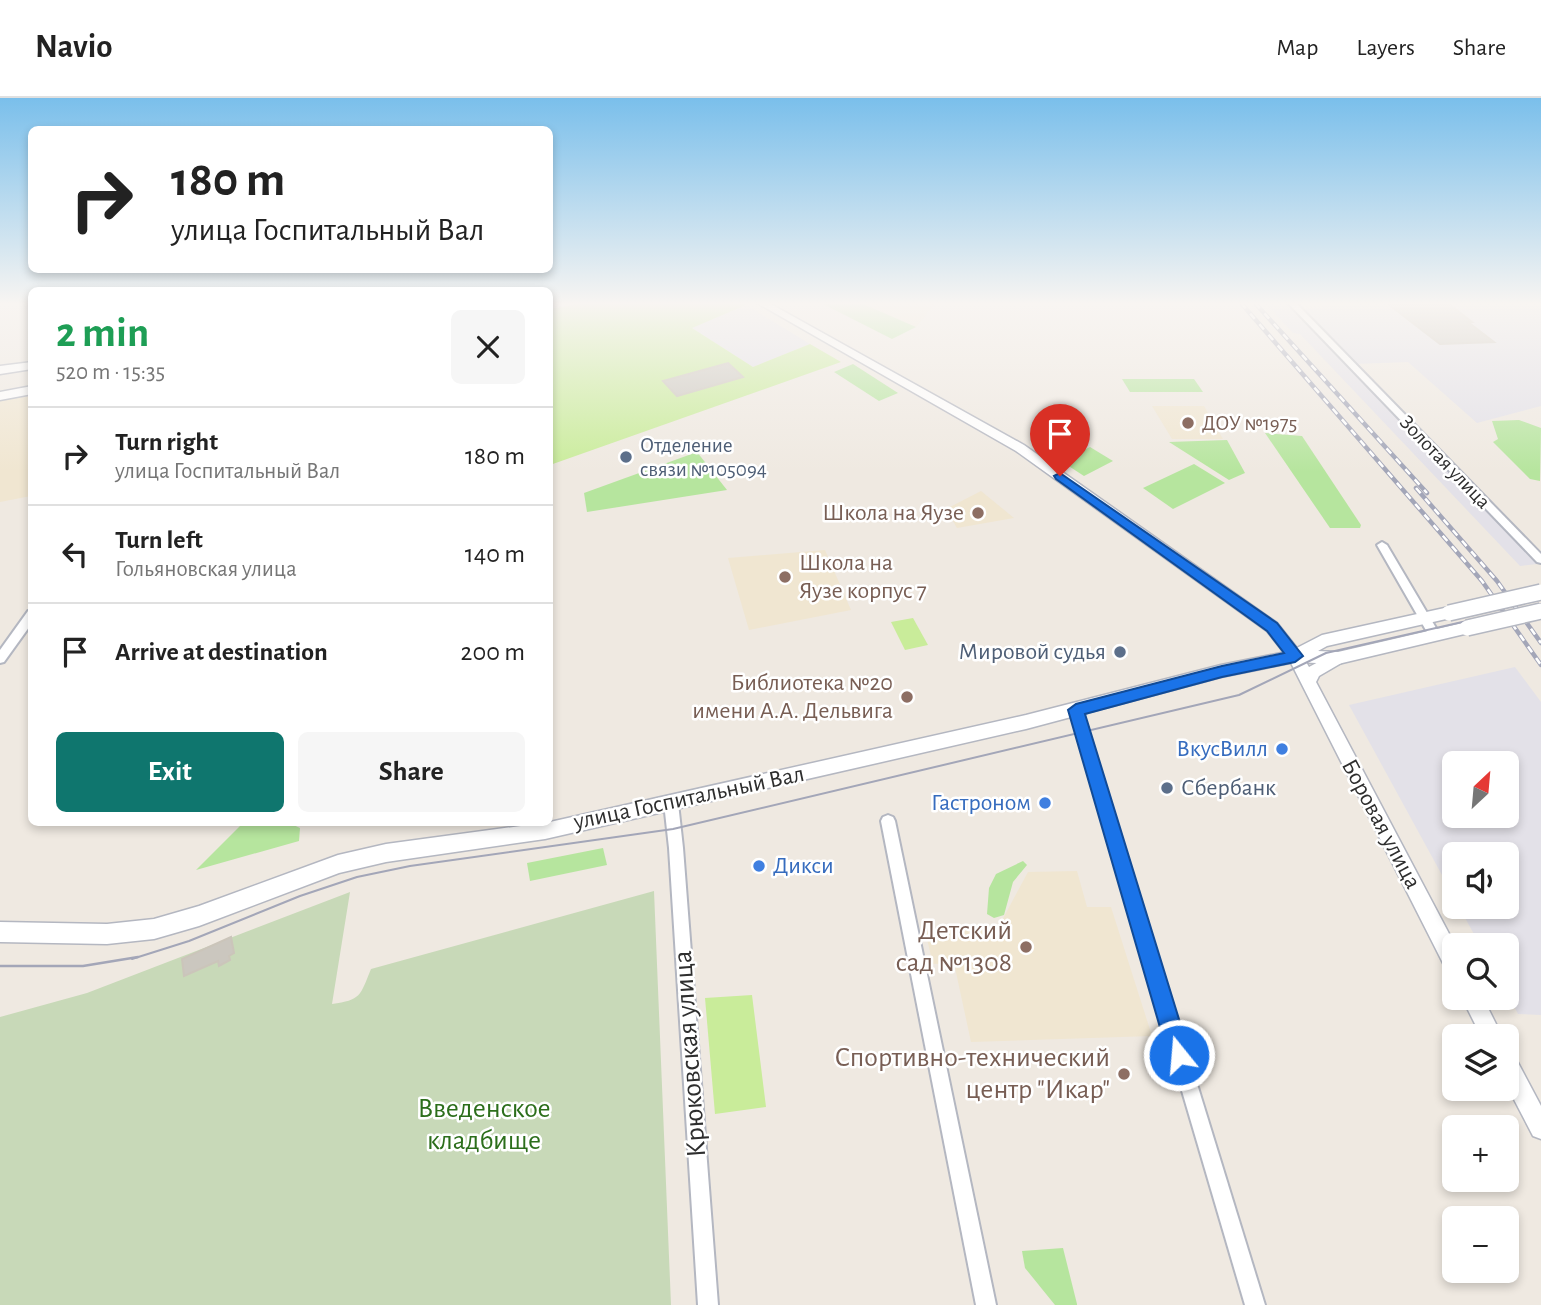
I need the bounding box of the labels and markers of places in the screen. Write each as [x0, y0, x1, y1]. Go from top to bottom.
pin [1030, 404, 1090, 476]
place label: ДОУ №1975 [1202, 413, 1297, 434]
marker: ДОУ №1975 [1180, 415, 1196, 431]
place label: Отделение связи №105094 [640, 435, 767, 480]
marker: Отделение связи №105094 [618, 449, 634, 465]
place label: Школа на Яузе [822, 501, 964, 525]
marker: Школа на Яузе [970, 505, 986, 521]
place label: Школа на Яузе корпус 7 [799, 551, 927, 603]
marker: Школа на Яузе корпус 7 [777, 569, 793, 585]
place label: Мировой судья [959, 640, 1106, 664]
marker: Мировой судья [1112, 644, 1128, 660]
place label: Библиотека №20 имени А.А. Дельвига [692, 671, 893, 723]
marker: Библиотека №20 имени А.А. Дельвига [899, 689, 915, 705]
place label: ВкусВилл [1176, 737, 1268, 761]
marker: ВкусВилл [1274, 741, 1290, 757]
place label: Сбербанк [1181, 776, 1276, 800]
marker: Сбербанк [1159, 780, 1175, 796]
place label: Гастроном [931, 791, 1031, 815]
marker: Гастроном [1037, 795, 1053, 811]
place label: Дикси [773, 854, 834, 878]
marker: Дикси [751, 858, 767, 874]
place label: Детский сад №1308 [896, 917, 1012, 977]
marker: Детский сад №1308 [1018, 939, 1034, 955]
place label: Спортивно-технический центр "Икар" [835, 1044, 1110, 1104]
marker: Спортивно-технический центр "Икар" [1116, 1066, 1132, 1082]

